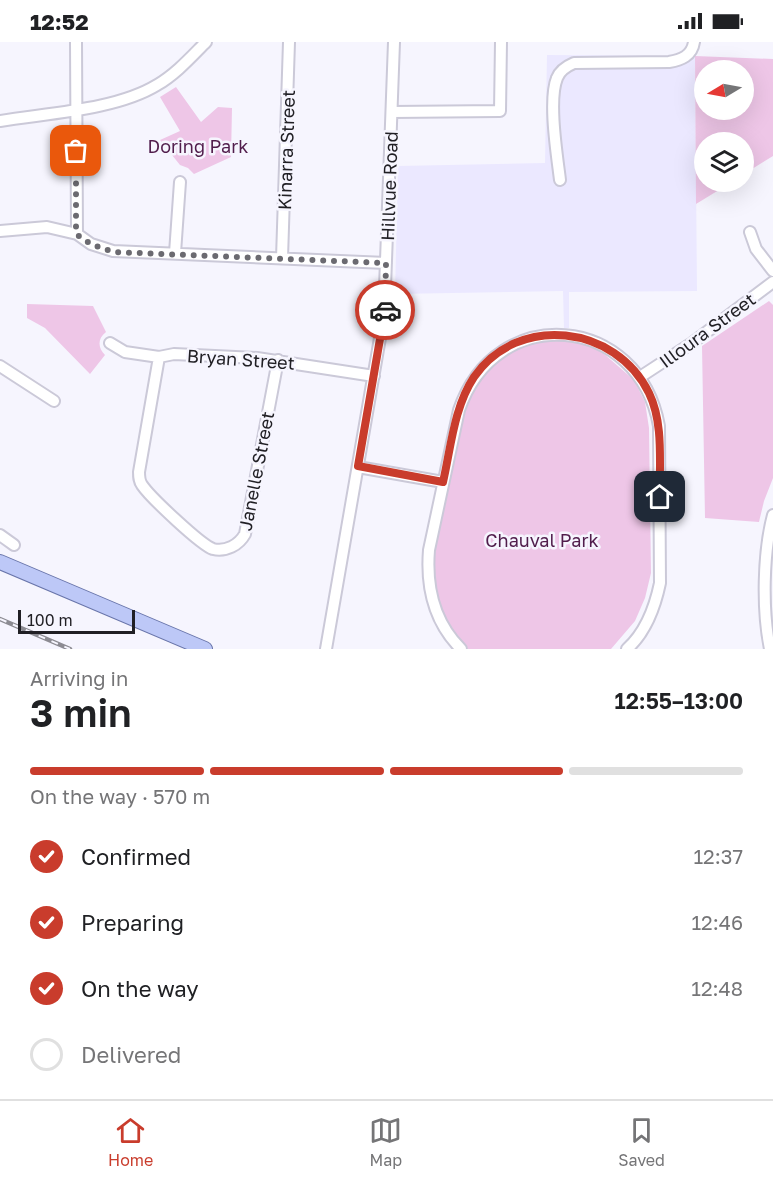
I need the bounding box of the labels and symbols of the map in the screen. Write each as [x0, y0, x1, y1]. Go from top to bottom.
north arrow [694, 60, 754, 120]
street label: Kinarra Street [273, 90, 299, 210]
pin [50, 125, 101, 176]
street label: Hillvue Road [376, 131, 402, 241]
park label: Doring Park [148, 135, 248, 157]
courier [355, 280, 415, 340]
street label: Illoura Street [655, 288, 759, 372]
street label: Bryan Street [186, 344, 296, 374]
street label: Janelle Street [234, 409, 278, 533]
pin [634, 471, 685, 522]
park label: Chauval Park [485, 529, 599, 551]
scale bar [18, 607, 135, 634]

